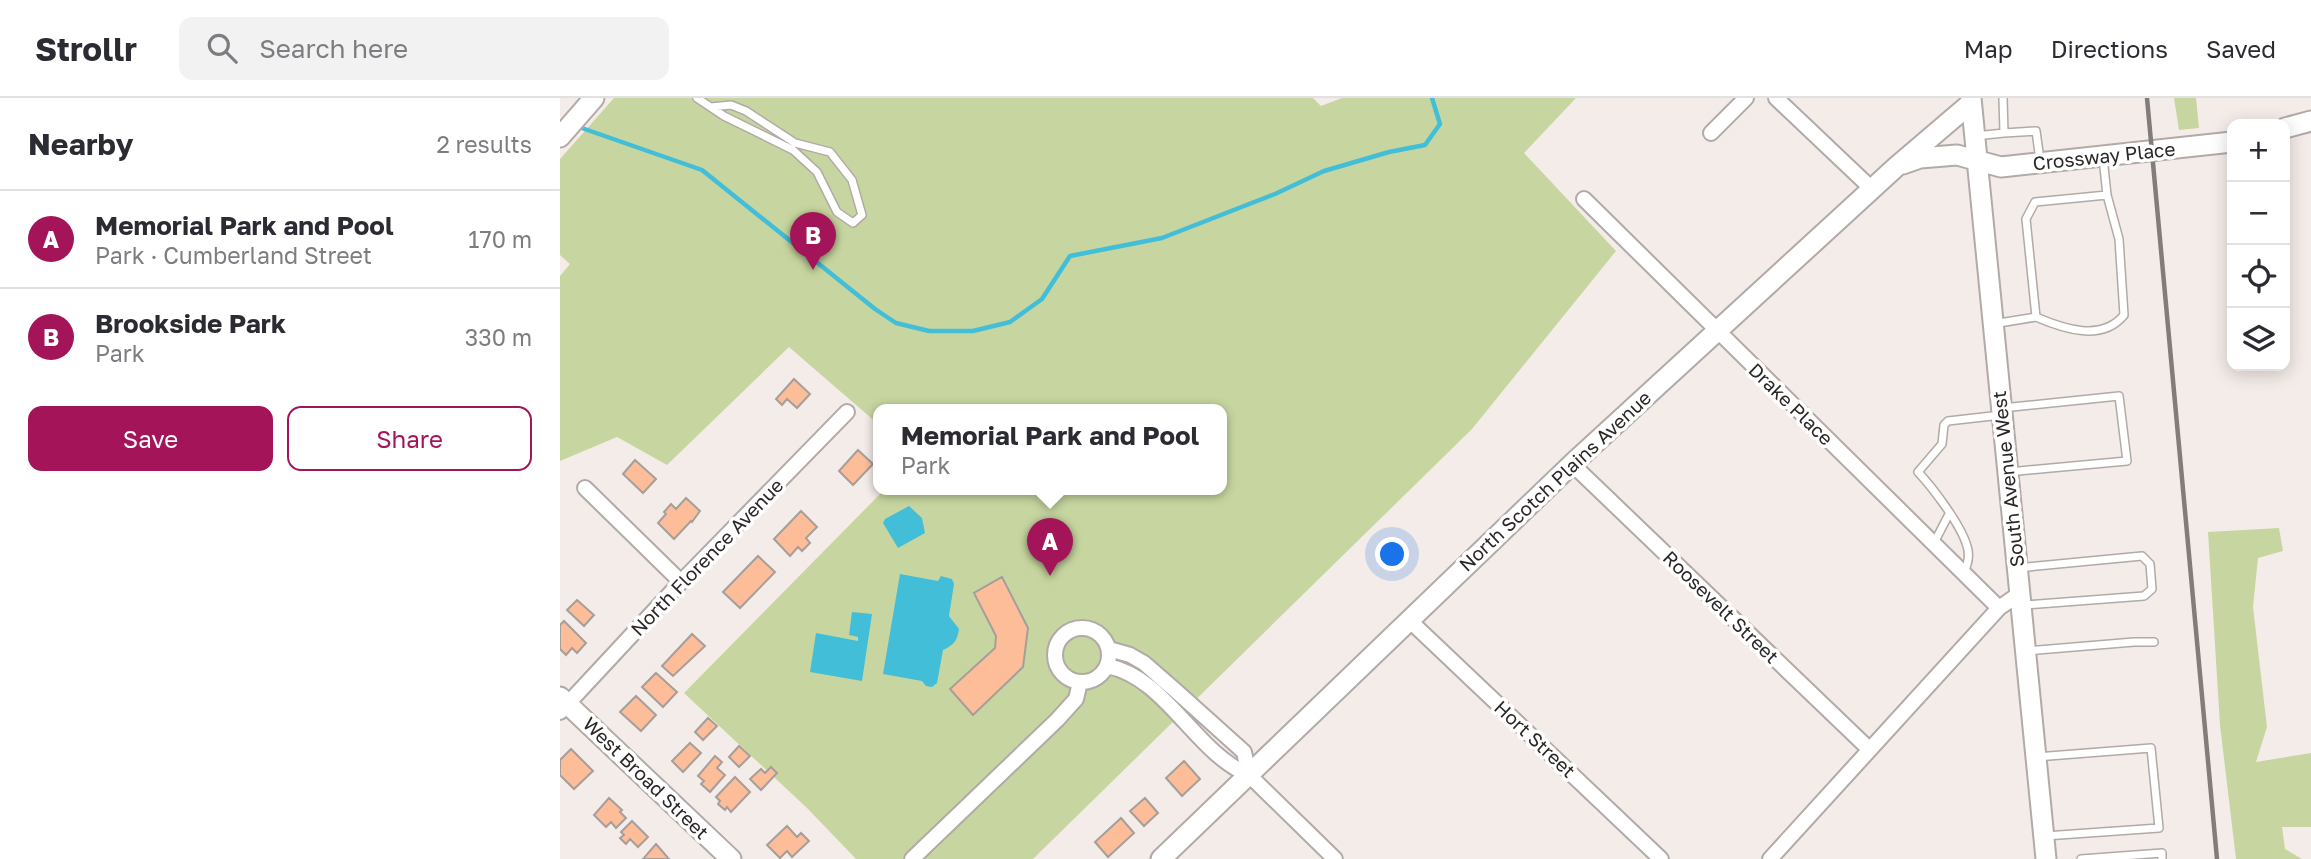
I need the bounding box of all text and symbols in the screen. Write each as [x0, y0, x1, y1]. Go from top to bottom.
search box [179, 17, 669, 80]
text: Strollr [35, 29, 137, 68]
icon: search [203, 29, 241, 67]
text: Search here [259, 33, 408, 64]
text: Map [1964, 34, 2013, 63]
text: Directions [2051, 34, 2168, 63]
text: Saved [2206, 34, 2276, 63]
map controls [2227, 119, 2290, 371]
button: + [2227, 119, 2290, 182]
text: Nearby [28, 126, 133, 162]
text: 2 results [436, 130, 532, 158]
street label: Crossway Place [2032, 137, 2176, 174]
button: − [2227, 182, 2290, 245]
text: Memorial Park and Pool [95, 210, 394, 241]
pin: B [790, 212, 836, 270]
text: A [43, 225, 59, 253]
text: 170 m [468, 225, 532, 253]
text: Park · Cumberland Street [95, 241, 372, 269]
button: locate [2227, 245, 2290, 308]
text: Brookside Park [95, 308, 286, 339]
button: layers [2227, 308, 2290, 371]
text: B [43, 323, 59, 351]
text: 330 m [465, 323, 532, 351]
text: Park [95, 339, 145, 367]
street label: Drake Place [1745, 358, 1838, 449]
street label: North Scotch Plains Avenue [1454, 386, 1655, 576]
street label: South Avenue West [1987, 390, 2028, 568]
popup [873, 404, 1227, 495]
button: Save [28, 406, 273, 471]
button: Share [287, 406, 532, 471]
text: Memorial Park and Pool [901, 420, 1199, 451]
text: Park [901, 451, 950, 479]
street label: North Florence Avenue [626, 473, 788, 640]
pin: A [1027, 518, 1073, 576]
your location [1375, 537, 1409, 571]
street label: Roosevelt Street [1659, 546, 1784, 668]
street label: Hort Street [1490, 695, 1581, 782]
street label: West Broad Street [579, 712, 714, 843]

